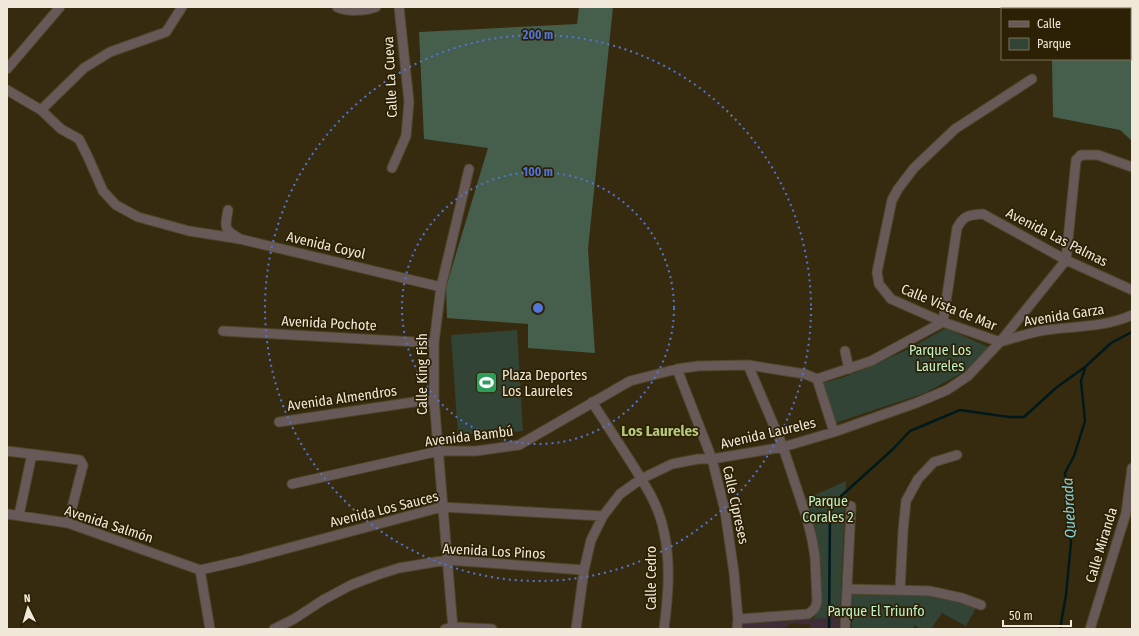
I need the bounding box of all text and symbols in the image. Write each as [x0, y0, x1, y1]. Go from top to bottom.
legend [1001, 8, 1131, 60]
text: Calle [1037, 17, 1061, 31]
text: 200 m [522, 28, 553, 42]
street label: Calle La Cueva [380, 36, 401, 118]
text: Parque [1037, 37, 1071, 51]
text: 100 m [523, 165, 553, 179]
street label: Avenida Las Palmas [1003, 205, 1110, 270]
street label: Avenida Coyol [285, 228, 367, 263]
street label: Calle Vista de Mar [898, 280, 999, 334]
centre of rings [531, 301, 545, 315]
street label: Avenida Garza [1023, 301, 1105, 330]
street label: Avenida Pochote [281, 313, 377, 334]
street label: Calle King Fish [414, 333, 431, 415]
park label: Parque Los Laureles [909, 342, 971, 375]
place label: Plaza Deportes Los Laureles [502, 367, 587, 400]
sports icon: Plaza Deportes Los Laureles [474, 370, 500, 396]
street label: Avenida Almendros [286, 382, 398, 415]
street label: Avenida Laureles [719, 414, 817, 453]
district label: Los Laureles [621, 422, 699, 440]
street label: Avenida Bambú [424, 423, 514, 450]
street label: Calle Cipreses [719, 464, 752, 546]
water label: Quebrada [1058, 477, 1080, 539]
street label: Avenida Los Sauces [328, 488, 440, 531]
park label: Parque Corales 2 [802, 493, 854, 526]
street label: Avenida Salmón [63, 502, 155, 547]
street label: Calle Miranda [1082, 505, 1121, 585]
street label: Avenida Los Pinos [442, 540, 546, 563]
street label: Calle Cedro [643, 546, 660, 610]
north arrow [8, 588, 48, 628]
text: N [23, 592, 31, 605]
scale bar [1003, 602, 1071, 628]
park label: Parque El Triunfo [827, 603, 925, 620]
text: 50 m [1009, 609, 1033, 623]

